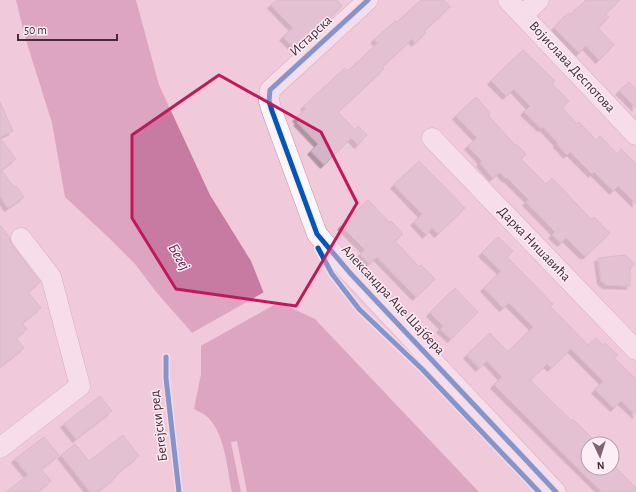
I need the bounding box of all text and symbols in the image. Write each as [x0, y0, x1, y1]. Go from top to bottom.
street label: Истарска [287, 13, 335, 59]
scale bar [18, 16, 117, 42]
street label: Војислава Деспотова [526, 19, 618, 116]
text: 50 m [24, 24, 47, 36]
street label: Дарка Нишавића [495, 204, 573, 285]
water label: Бегеј [165, 241, 193, 273]
street label: Александра Аце Шајбера [339, 243, 448, 358]
street label: Бегејски ред [148, 390, 170, 462]
north arrow [580, 436, 620, 476]
text: N [596, 460, 605, 471]

